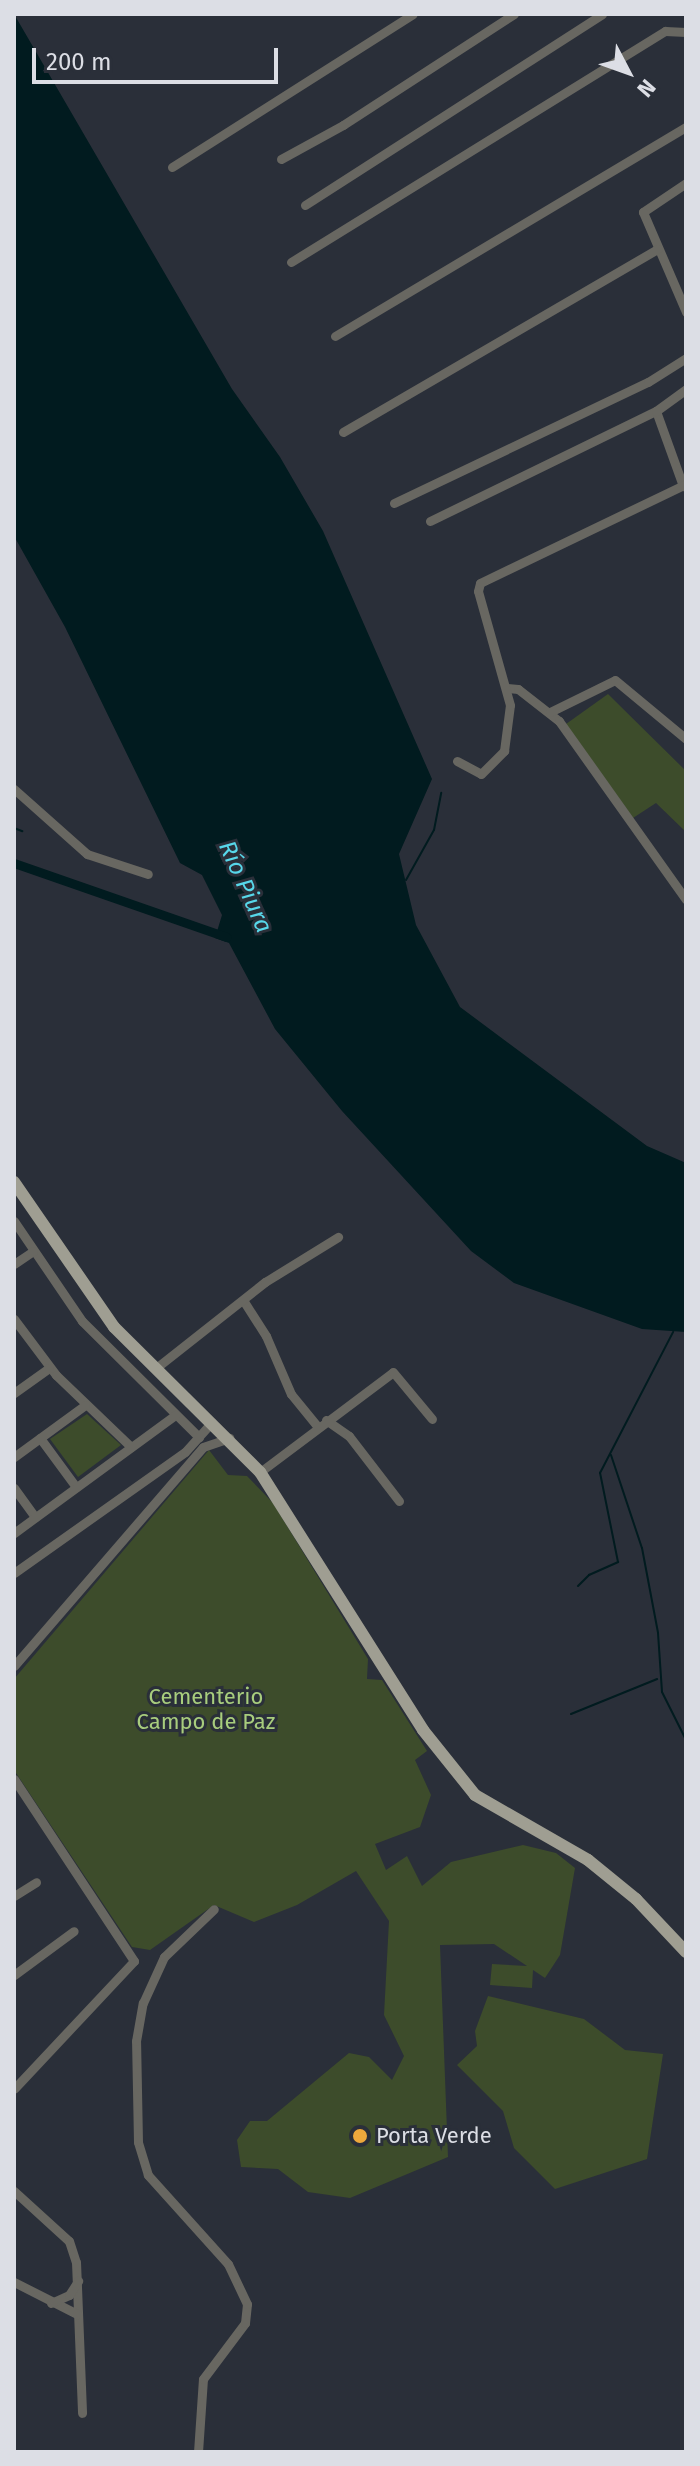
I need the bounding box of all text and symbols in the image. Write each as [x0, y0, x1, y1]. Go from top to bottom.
scale bar [36, 32, 282, 82]
north arrow [588, 32, 668, 112]
text: 200 m [46, 48, 112, 76]
text: N [632, 74, 661, 102]
water label: Río Piura [212, 837, 278, 937]
park label: Cementerio Campo de Paz [137, 1683, 275, 1734]
place label: Porta Verde [376, 2123, 492, 2149]
marker: Porta Verde [351, 2127, 369, 2145]

